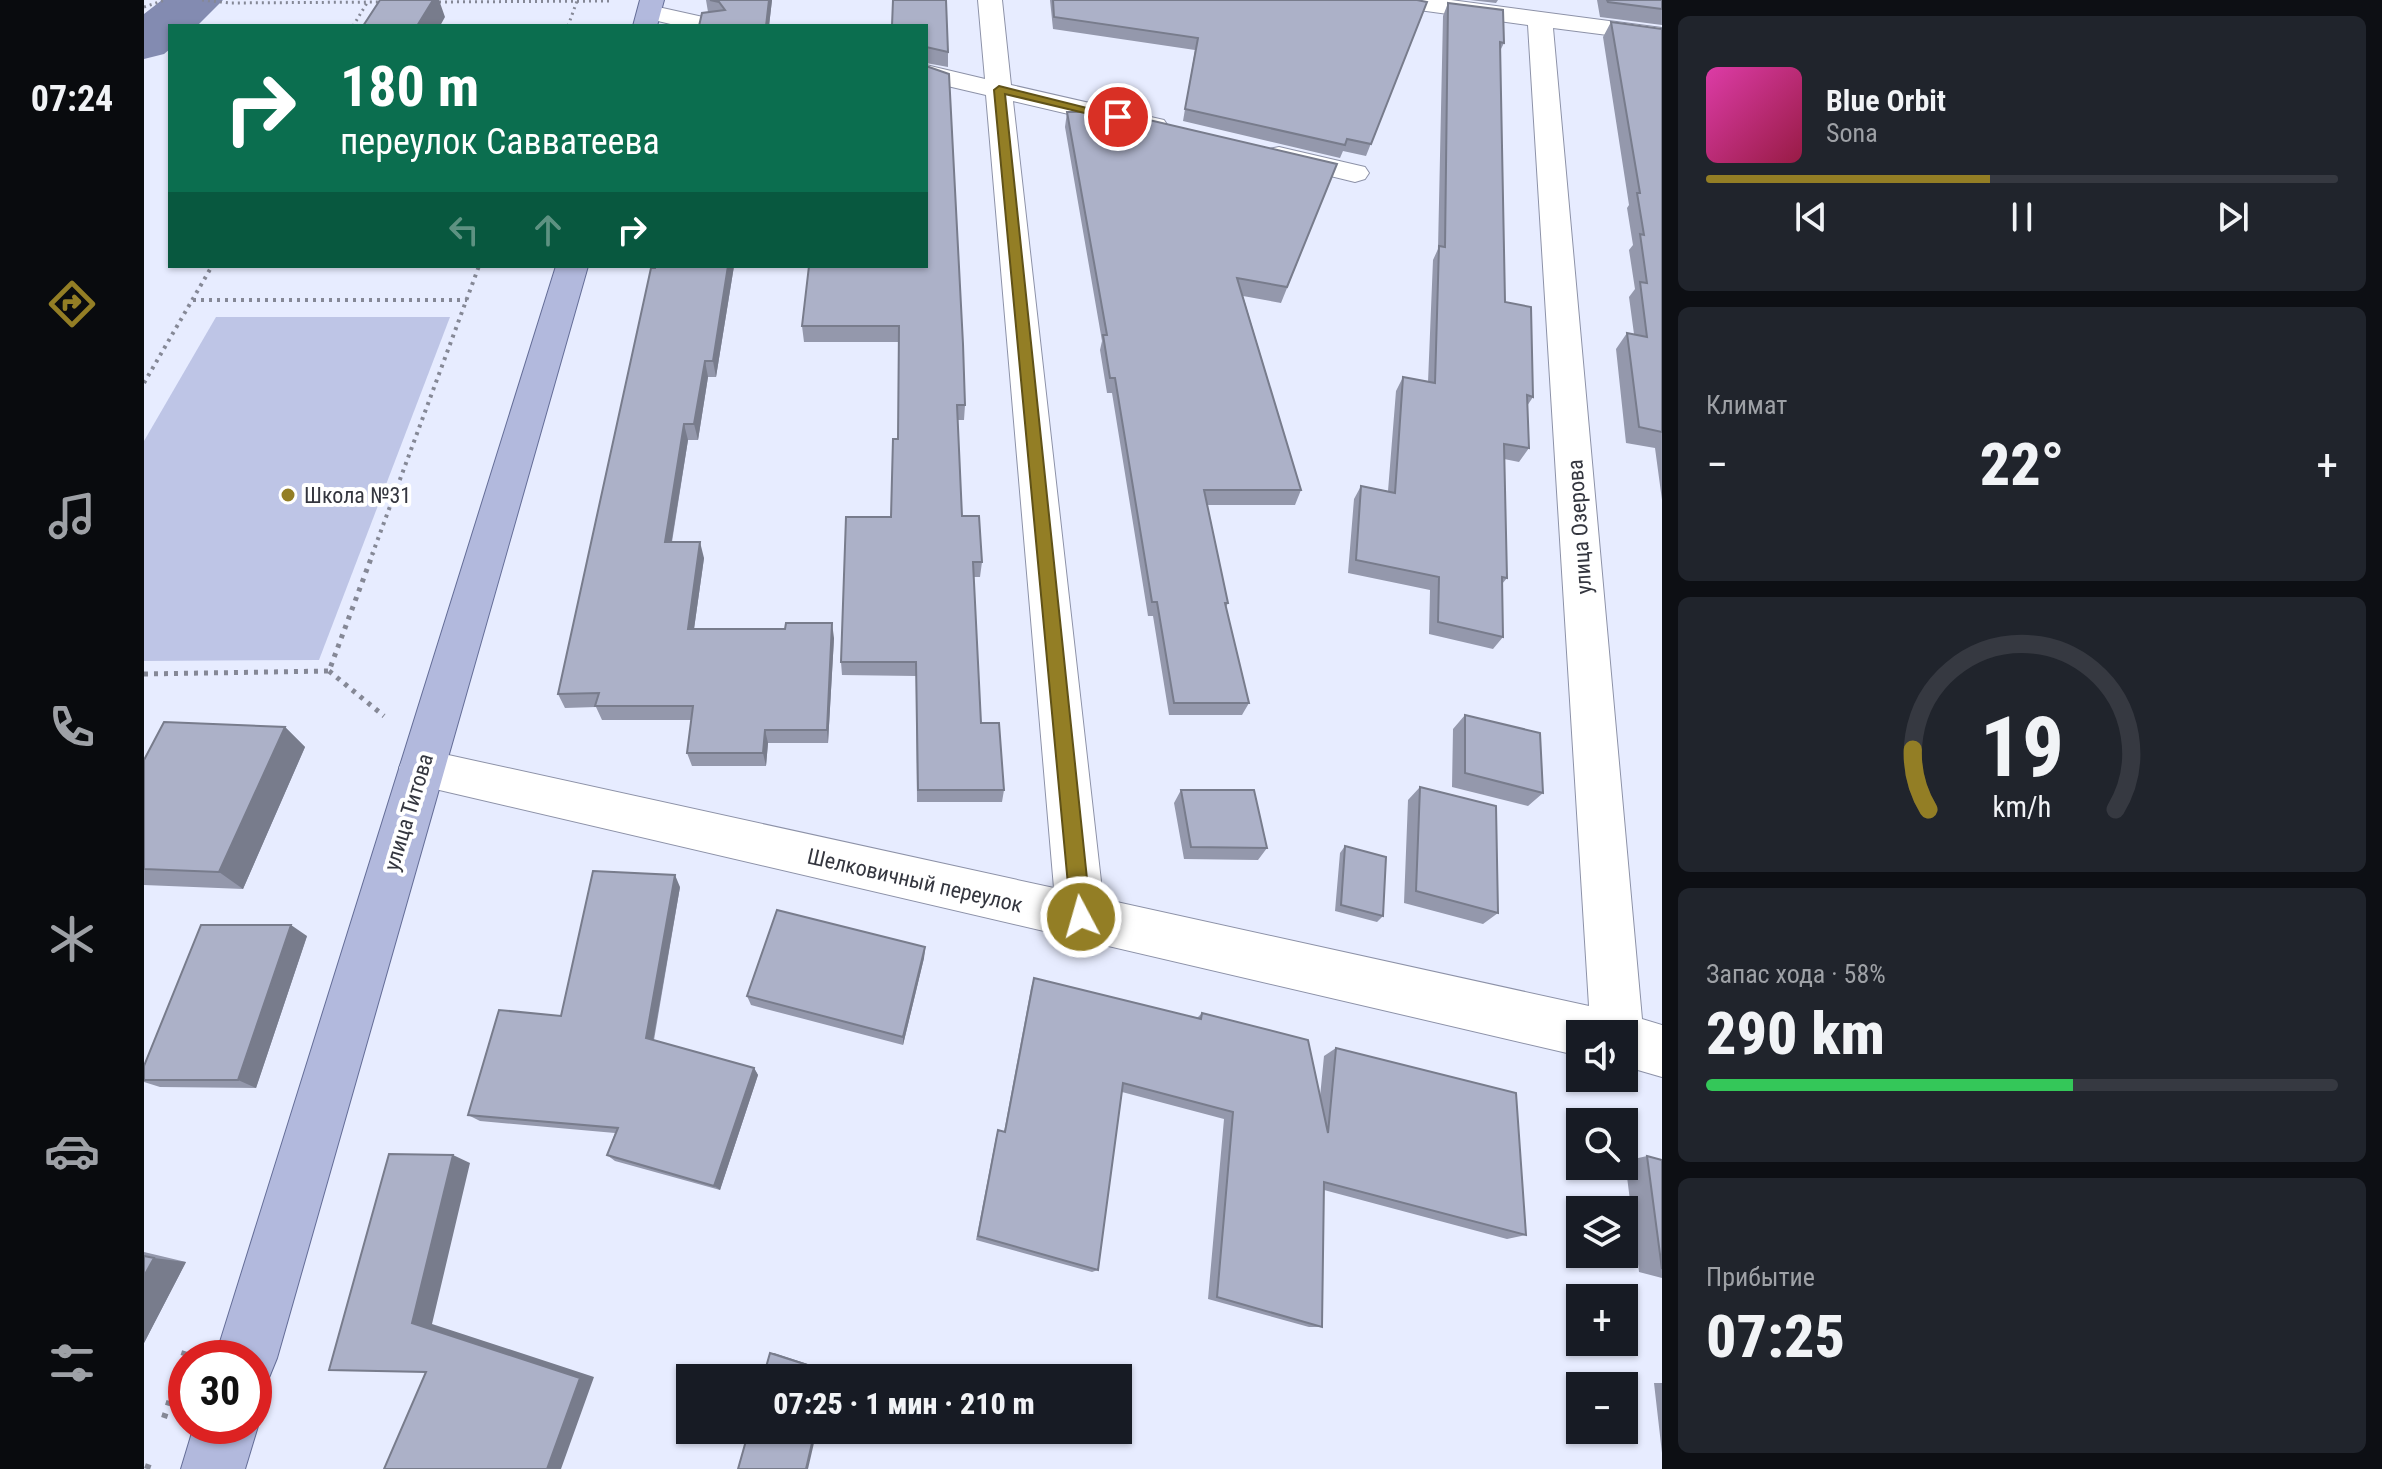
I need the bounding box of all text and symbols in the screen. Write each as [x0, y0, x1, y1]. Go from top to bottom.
text: 180 m [340, 54, 479, 120]
icon: right [208, 56, 312, 160]
text: 07:24 [31, 78, 113, 120]
pin [1084, 83, 1152, 151]
text: Blue Orbit [1826, 83, 1946, 118]
icon: arrive [1096, 95, 1140, 139]
text: Sona [1826, 118, 1878, 148]
text: переулок Савватеева [340, 121, 660, 163]
icon: previous [1789, 195, 1833, 239]
icon: pause [2000, 195, 2044, 239]
icon: next [2211, 195, 2255, 239]
icon: left [442, 208, 486, 252]
icon: ahead [526, 208, 570, 252]
icon: right [610, 208, 654, 252]
icon: directions [44, 276, 100, 332]
text: Климат [1706, 390, 1787, 420]
text: 22° [1980, 429, 2064, 500]
text: − [1706, 439, 1728, 491]
text: + [2316, 439, 2338, 491]
street label: улица Озерова [1562, 459, 1597, 595]
place label: Школа №31 [304, 483, 411, 508]
marker: Школа №31 [279, 486, 297, 504]
icon: music [44, 488, 100, 544]
icon: phone [44, 699, 100, 755]
text: 19 [1980, 699, 2064, 796]
street label: улица Титова [379, 751, 438, 874]
text: km/h [1993, 791, 2051, 825]
street label: Шелковичный переулок [805, 844, 1025, 918]
position arrow [1039, 875, 1123, 959]
icon: climate [44, 911, 100, 967]
text: Запас хода · 58% [1706, 959, 1886, 989]
text: 290 km [1706, 998, 1885, 1069]
map controls [1566, 1020, 1638, 1444]
button: sound [1566, 1020, 1638, 1092]
button: search [1566, 1108, 1638, 1180]
icon: car [44, 1123, 100, 1179]
button: layers [1566, 1196, 1638, 1268]
text: Прибытие [1706, 1262, 1815, 1292]
button: + [1566, 1284, 1638, 1356]
text: 07:25 [1706, 1301, 1845, 1372]
icon: filters [44, 1335, 100, 1391]
speed limit sign: 30 [168, 1340, 272, 1444]
button: − [1566, 1372, 1638, 1444]
text: 07:25 · 1 мин · 210 m [773, 1386, 1035, 1421]

